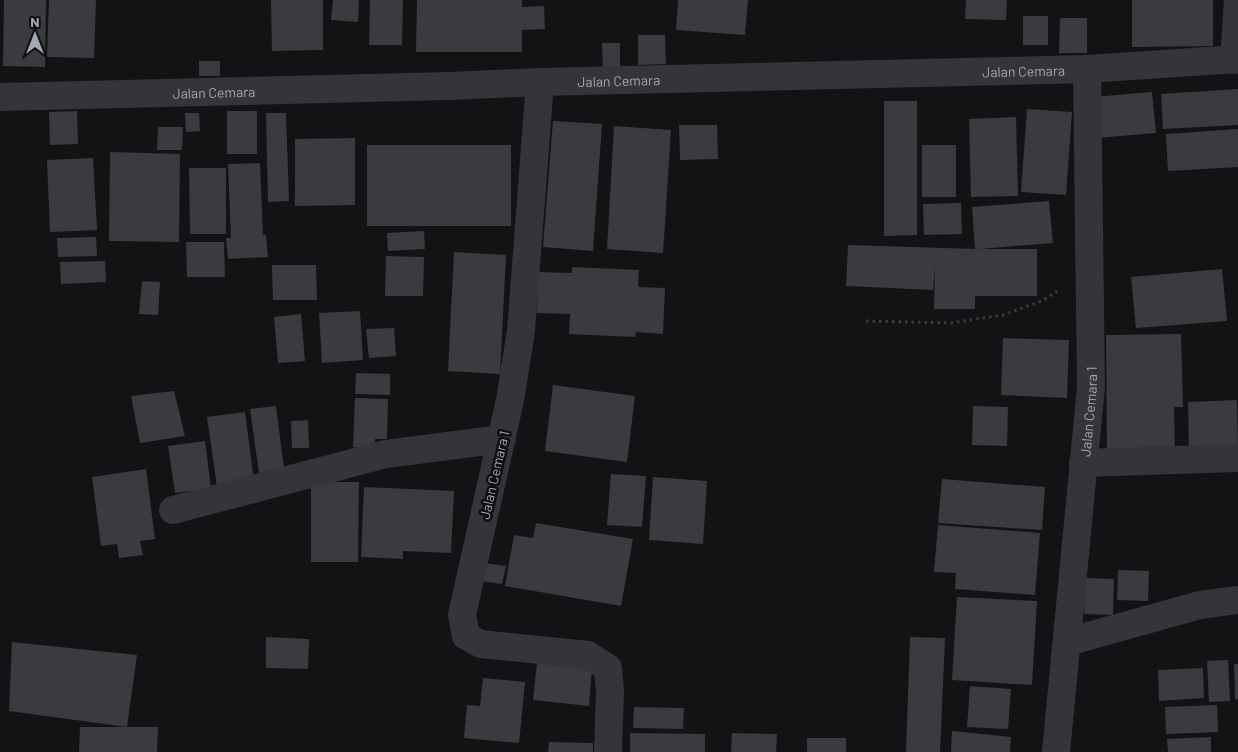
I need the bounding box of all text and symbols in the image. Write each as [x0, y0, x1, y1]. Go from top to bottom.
north arrow [10, 10, 60, 60]
text: N [30, 13, 40, 30]
street label: Jalan Cemara [982, 61, 1065, 80]
street label: Jalan Cemara [577, 71, 660, 90]
street label: Jalan Cemara [172, 82, 256, 101]
street label: Jalan Cemara 1 [1076, 366, 1100, 457]
street label: Jalan Cemara 1 [476, 429, 512, 521]

